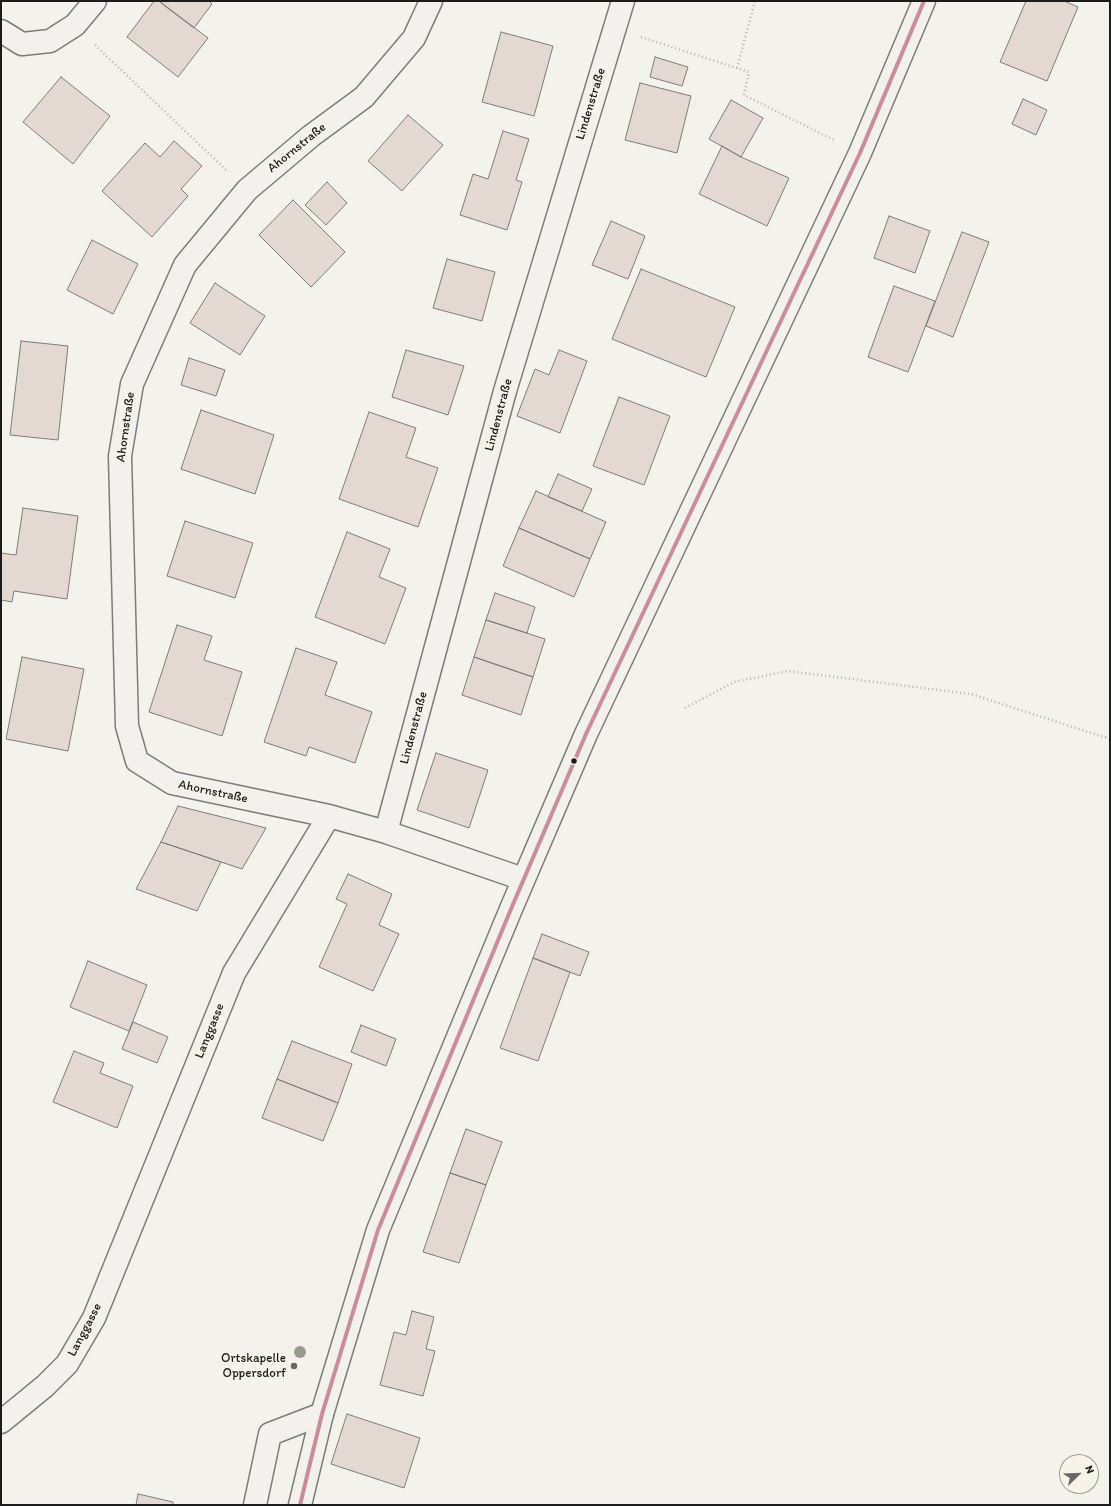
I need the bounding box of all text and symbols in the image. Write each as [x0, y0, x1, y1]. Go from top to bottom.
street label: Lindenstraße [573, 66, 609, 142]
street label: Ahornstraße [265, 120, 329, 176]
street label: Lindenstraße [482, 377, 516, 453]
street label: Ahornstraße [113, 391, 139, 463]
street label: Lindenstraße [397, 690, 431, 766]
unlabelled marker [569, 756, 579, 766]
street label: Ahornstraße [177, 777, 249, 807]
street label: Langgasse [192, 1001, 228, 1061]
street label: Langgasse [64, 1301, 106, 1359]
place label: Ortskapelle Oppersdorf [221, 1351, 286, 1382]
marker: Ortskapelle Oppersdorf [289, 1361, 299, 1371]
north arrow [1059, 1454, 1099, 1494]
text: N [1082, 1464, 1097, 1475]

